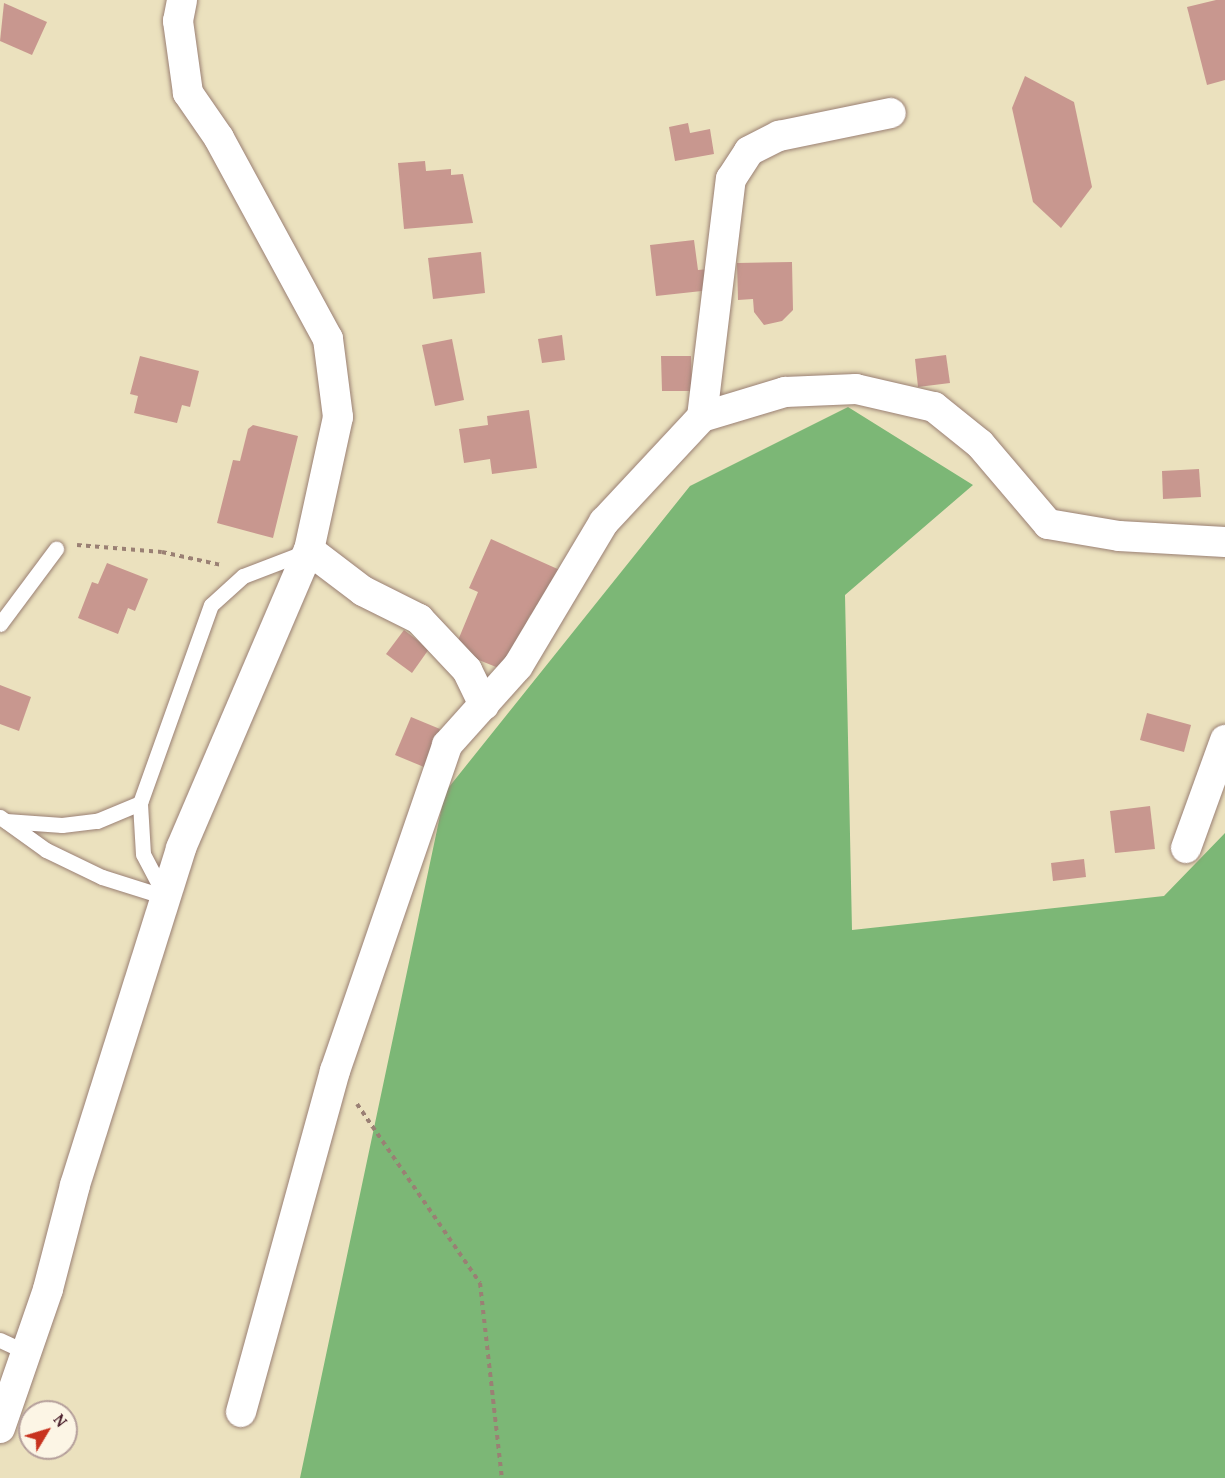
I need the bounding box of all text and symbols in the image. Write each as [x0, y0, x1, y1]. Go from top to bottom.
north arrow [18, 1400, 78, 1460]
text: N [48, 1409, 73, 1432]

